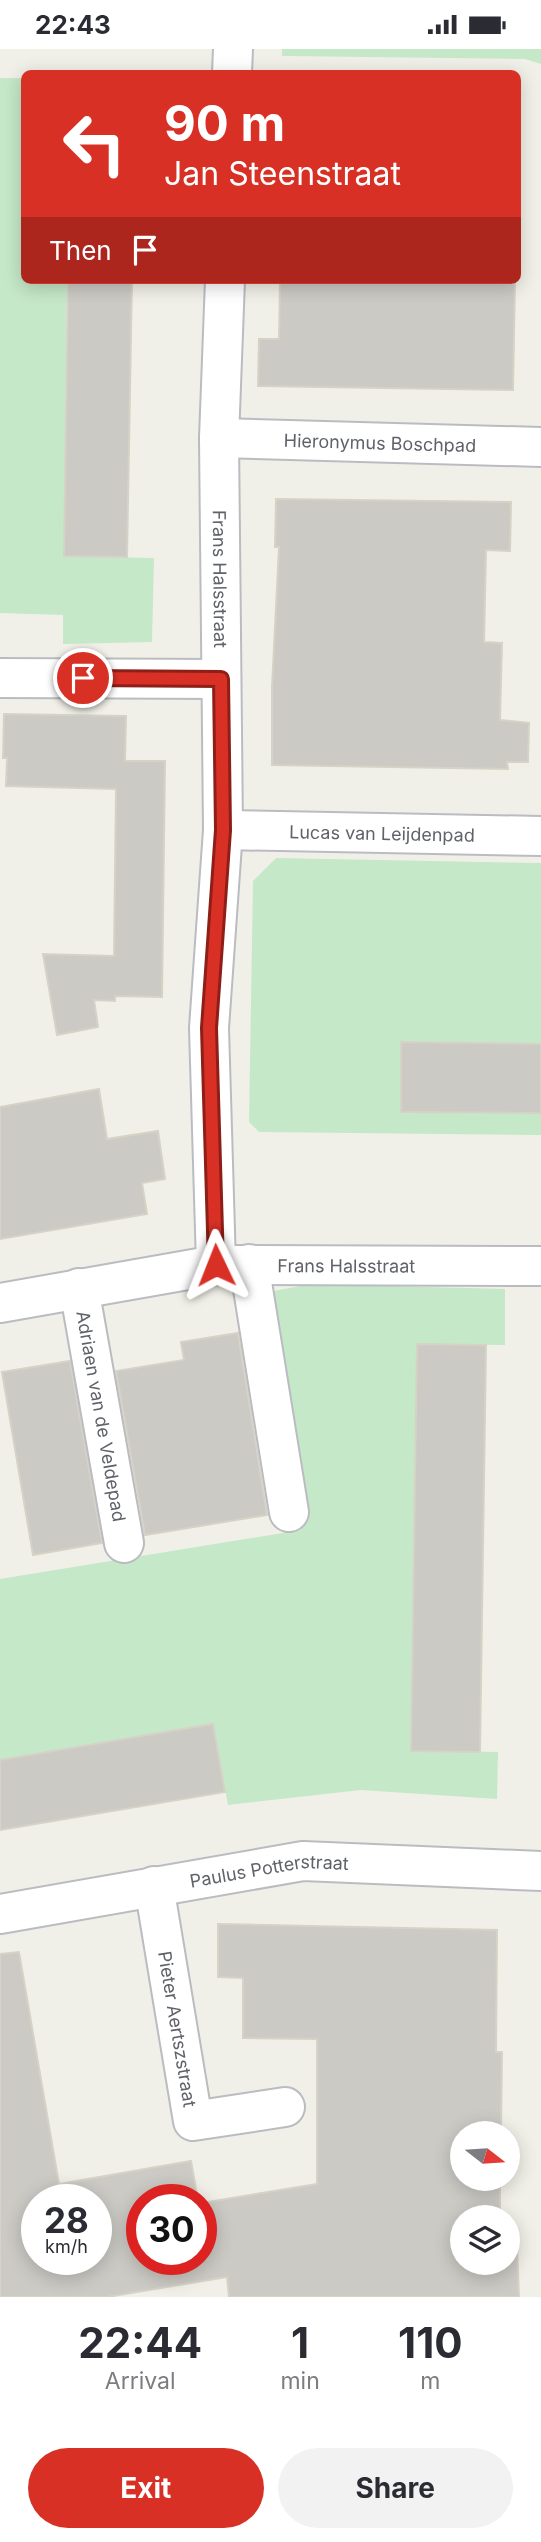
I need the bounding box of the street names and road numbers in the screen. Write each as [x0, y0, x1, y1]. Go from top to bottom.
street label: Hieronymus Boschpad [283, 429, 476, 456]
street label: Frans Halsstraat [209, 510, 232, 648]
street label: Lucas van Leijdenpad [289, 821, 475, 845]
street label: Frans Halsstraat [277, 1255, 415, 1276]
street label: Adriaen van de Veldepad [73, 1309, 131, 1523]
street label: Paulus Potterstraat [188, 1850, 349, 1891]
street label: Pieter Aertszstraat [154, 1949, 201, 2109]

